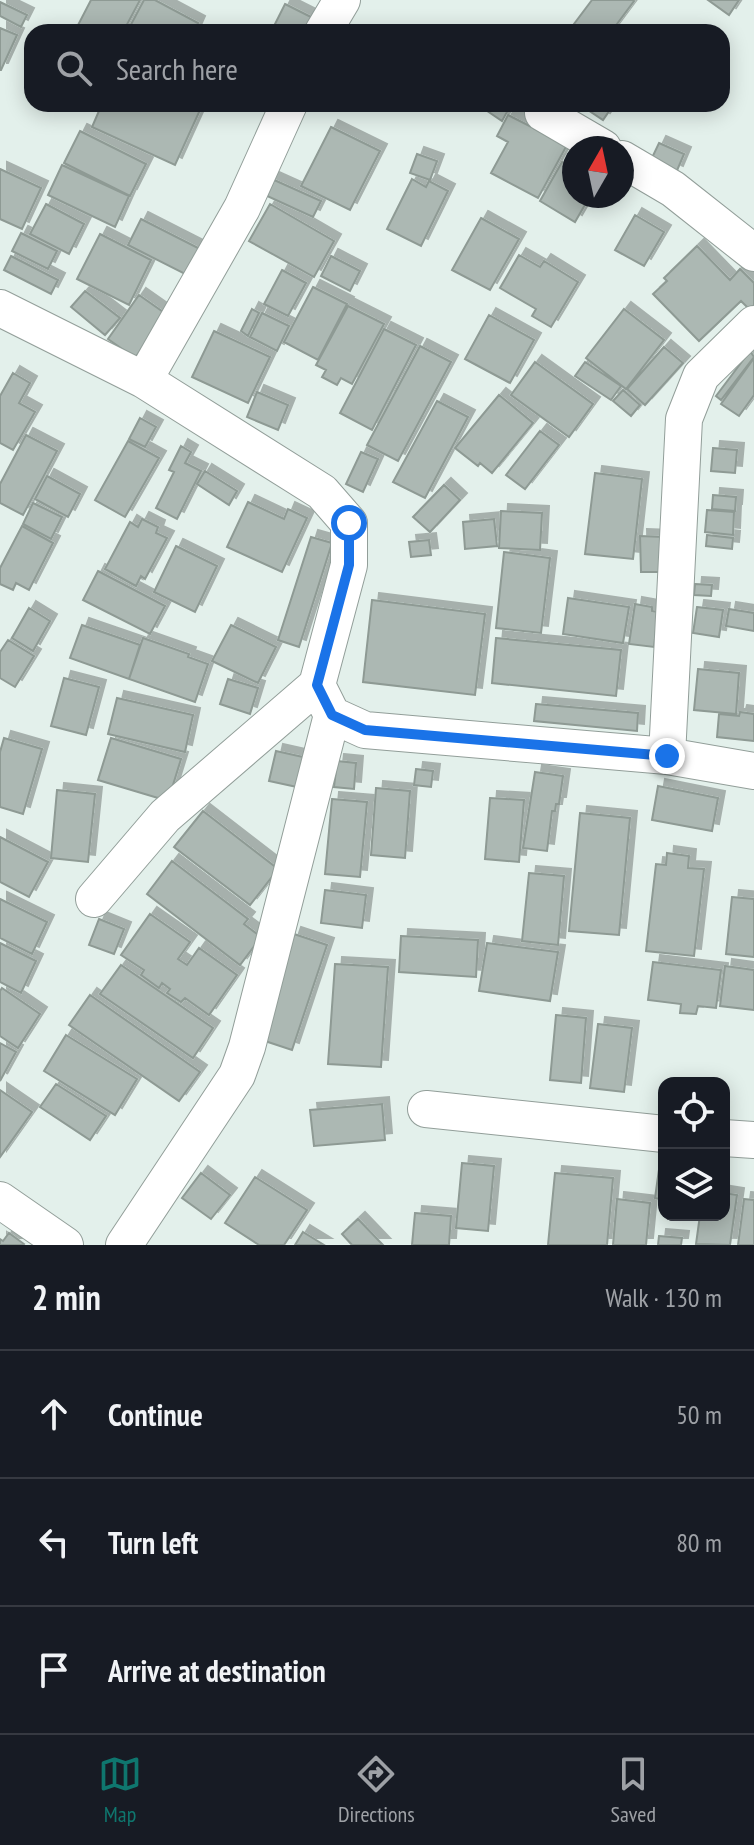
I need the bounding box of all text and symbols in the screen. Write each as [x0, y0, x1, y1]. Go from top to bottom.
search box [24, 24, 730, 112]
icon: search [52, 46, 96, 90]
text: Search here [116, 49, 238, 88]
north arrow [562, 136, 634, 208]
route start [331, 505, 367, 541]
route end [649, 738, 685, 774]
map controls [658, 1077, 730, 1221]
button: locate [658, 1077, 730, 1149]
button: layers [658, 1149, 730, 1221]
text: 2 min [32, 1275, 101, 1319]
text: Walk · 130 m [605, 1281, 722, 1314]
icon: ahead [32, 1392, 76, 1436]
text: Continue [108, 1395, 203, 1434]
text: 50 m [676, 1398, 722, 1431]
icon: left [32, 1520, 76, 1564]
text: Turn left [108, 1523, 198, 1562]
text: 80 m [676, 1526, 722, 1559]
icon: arrive [32, 1648, 76, 1692]
text: Arrive at destination [108, 1651, 326, 1690]
tab: Map [98, 1752, 142, 1828]
tab: Directions [338, 1752, 415, 1828]
tab: Saved [611, 1752, 656, 1828]

